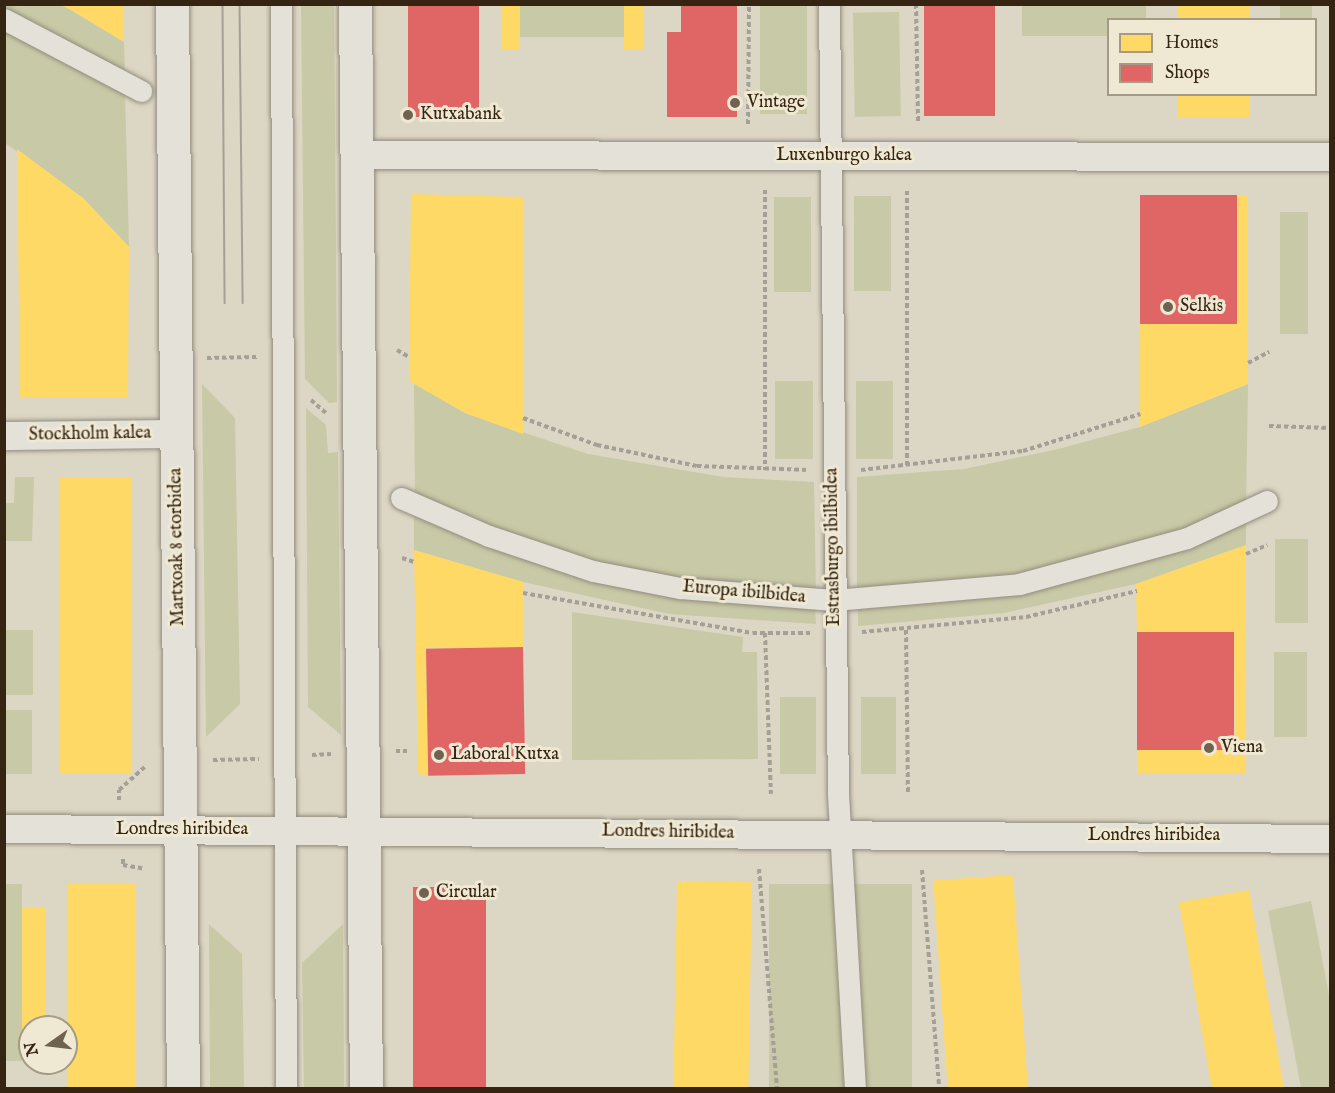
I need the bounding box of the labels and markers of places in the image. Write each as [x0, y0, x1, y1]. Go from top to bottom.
place label: Vintage [747, 92, 805, 114]
marker: Vintage [728, 96, 742, 110]
place label: Kutxabank [420, 104, 502, 126]
marker: Kutxabank [401, 108, 415, 122]
place label: Selkis [1180, 296, 1223, 318]
marker: Selkis [1161, 300, 1175, 314]
place label: Viena [1221, 737, 1263, 759]
marker: Viena [1202, 741, 1216, 755]
place label: Laboral Kutxa [451, 744, 559, 766]
marker: Laboral Kutxa [432, 748, 446, 762]
place label: Circular [436, 882, 497, 904]
marker: Circular [417, 886, 431, 900]

